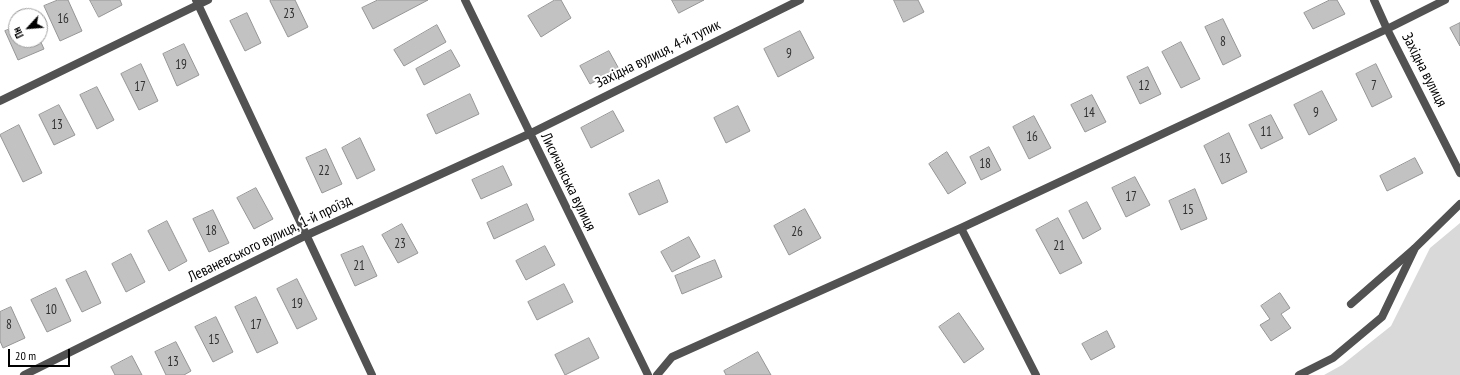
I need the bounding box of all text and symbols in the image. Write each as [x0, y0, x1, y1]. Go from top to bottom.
house number: 23 [283, 6, 295, 22]
north arrow [8, 8, 48, 48]
house number: 16 [57, 11, 69, 27]
street label: Західна вулиця, 4-й тупик [593, 16, 723, 92]
text: Пн [9, 25, 27, 41]
street label: Західна вулиця [1398, 30, 1450, 110]
house number: 8 [1220, 34, 1226, 50]
house number: 9 [786, 46, 792, 62]
house number: 19 [175, 57, 187, 73]
house number: 12 [1138, 78, 1150, 94]
house number: 7 [1371, 78, 1377, 94]
house number: 17 [134, 79, 146, 95]
house number: 14 [1083, 105, 1095, 121]
house number: 9 [1313, 105, 1319, 121]
house number: 13 [51, 117, 63, 133]
house number: 11 [1260, 124, 1272, 140]
house number: 16 [1026, 129, 1038, 145]
street label: Лисичанська вулиця [536, 130, 600, 234]
house number: 13 [1219, 151, 1231, 167]
house number: 18 [979, 156, 991, 172]
house number: 22 [318, 163, 330, 179]
house number: 17 [1125, 189, 1137, 205]
street label: Леваневського вулиця, 1-й проїзд [185, 191, 355, 287]
house number: 15 [1182, 202, 1194, 218]
house number: 18 [205, 223, 217, 239]
house number: 26 [791, 224, 803, 240]
house number: 23 [394, 236, 406, 252]
house number: 21 [1053, 238, 1065, 254]
house number: 21 [353, 258, 365, 274]
house number: 19 [291, 296, 303, 312]
house number: 10 [45, 302, 57, 318]
house number: 8 [6, 317, 12, 333]
house number: 17 [250, 317, 262, 333]
house number: 15 [208, 332, 220, 348]
scale bar [10, 341, 72, 367]
text: 20 m [15, 348, 36, 363]
house number: 13 [167, 354, 179, 370]

